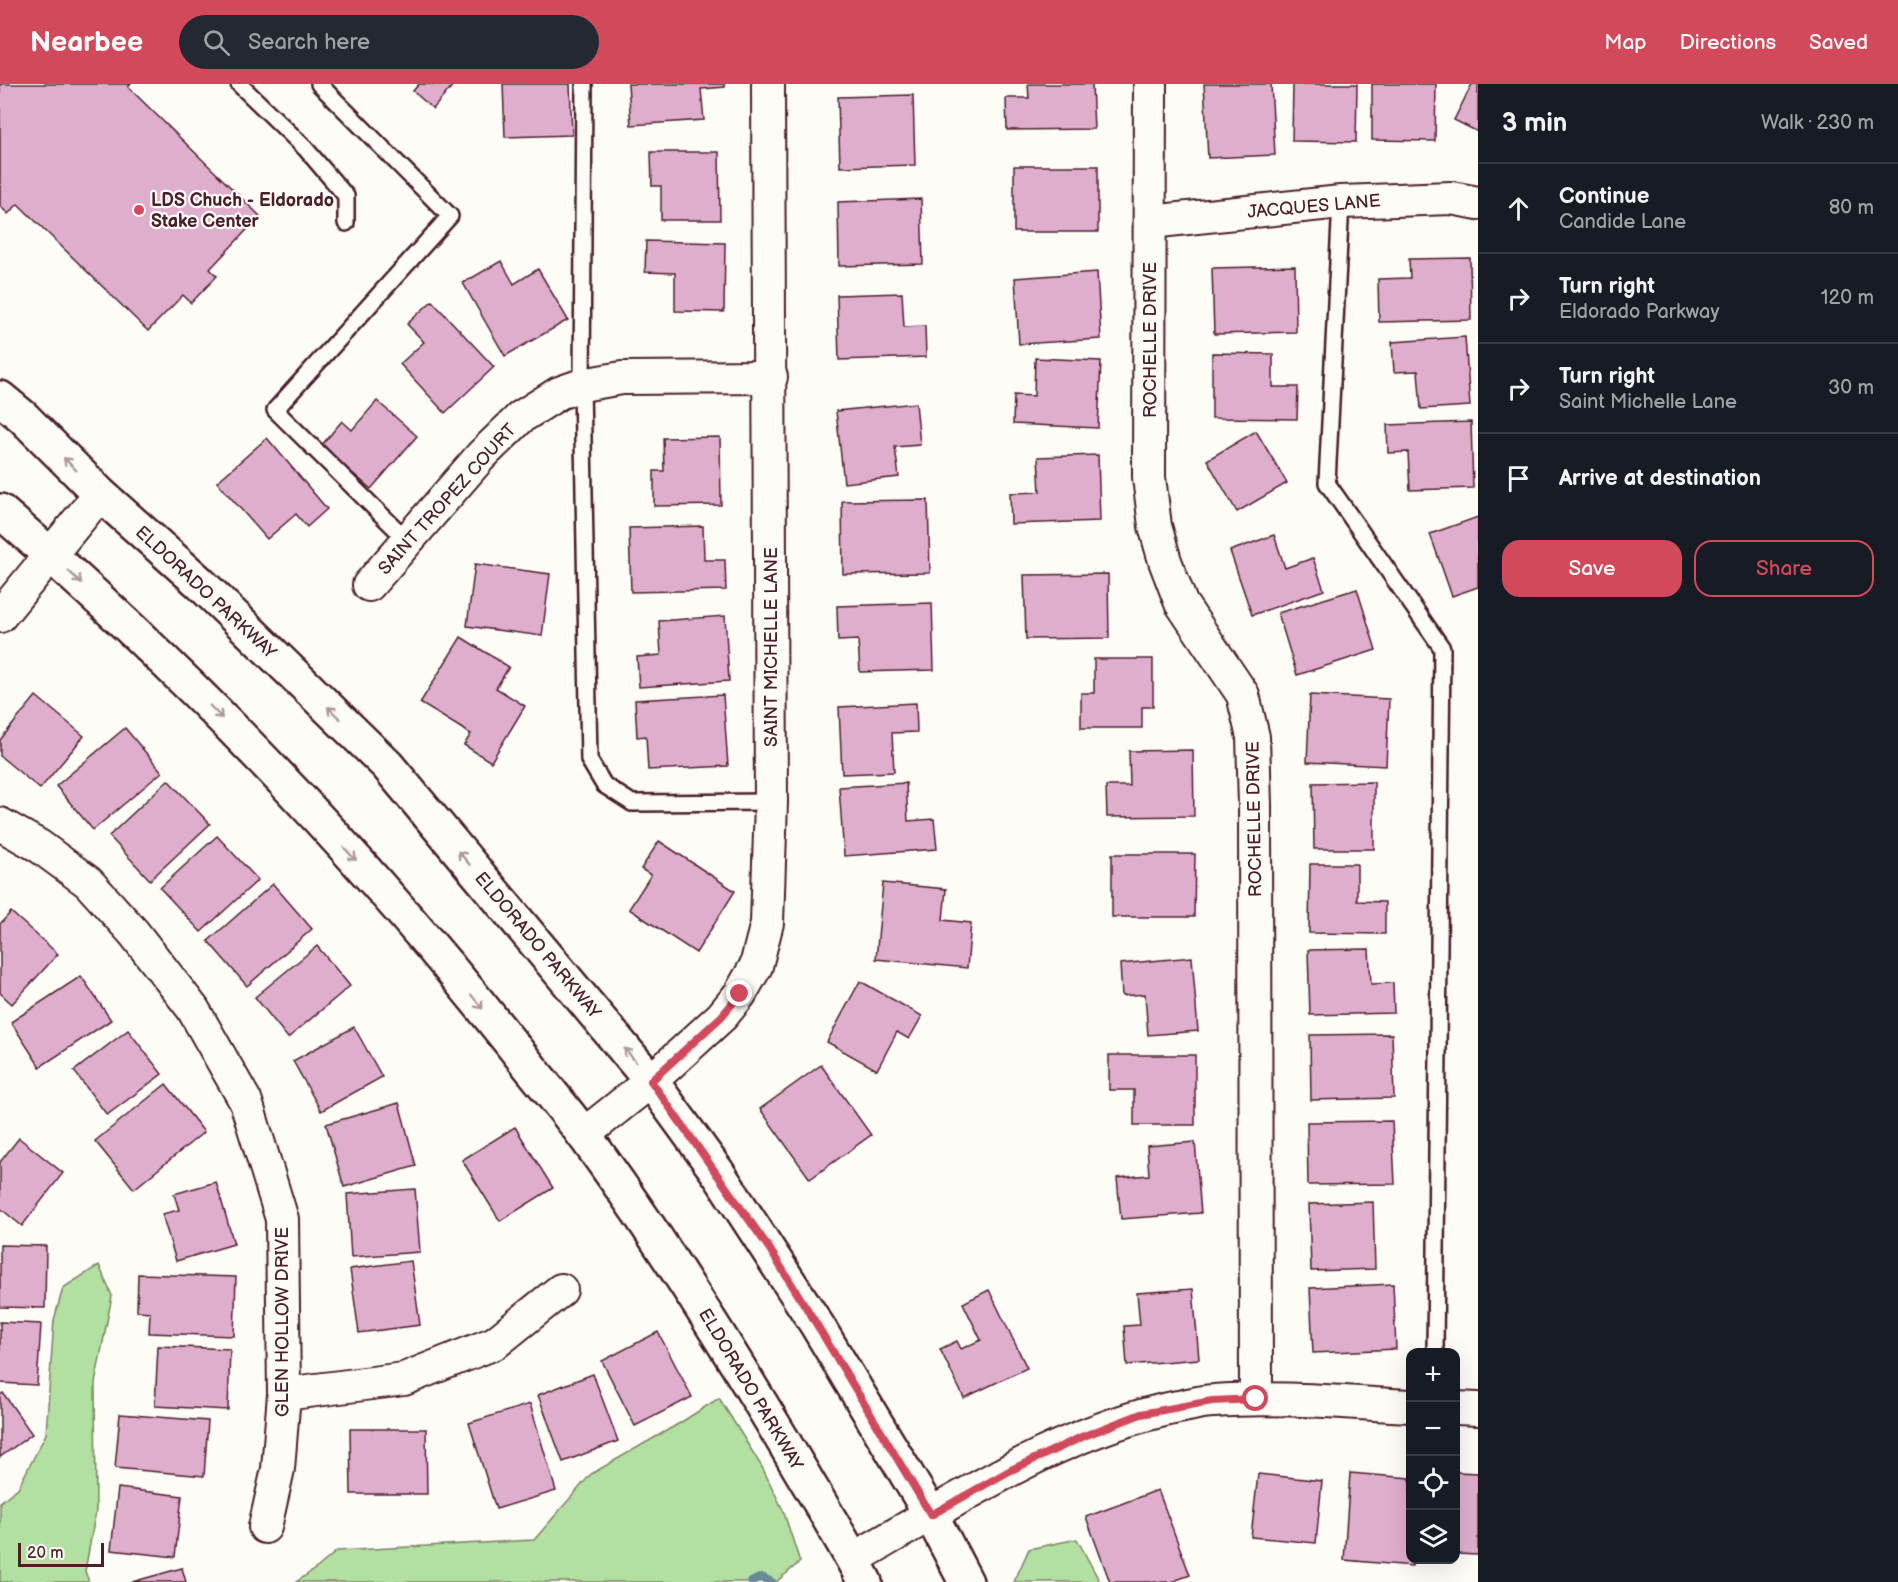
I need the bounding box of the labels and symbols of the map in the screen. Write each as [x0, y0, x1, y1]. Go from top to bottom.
place label: LDS Chuch - Eldorado Stake Center [151, 190, 334, 232]
street label: JACQUES LANE [1247, 190, 1382, 223]
marker: LDS Chuch - Eldorado Stake Center [132, 203, 146, 217]
street label: ROCHELLE DRIVE [1140, 262, 1161, 418]
street label: SAINT TROPEZ COURT [374, 419, 521, 579]
one-way arrow [62, 457, 77, 471]
street label: ELDORADO PARKWAY [131, 522, 281, 663]
street label: SAINT MICHELLE LANE [761, 547, 782, 747]
one-way arrow [68, 570, 83, 585]
one-way arrow [209, 705, 223, 720]
one-way arrow [326, 706, 341, 721]
street label: ROCHELLE DRIVE [1243, 741, 1266, 897]
one-way arrow [343, 846, 358, 861]
one-way arrow [458, 850, 471, 866]
street label: ELDORADO PARKWAY [470, 868, 605, 1023]
route end [726, 980, 752, 1006]
one-way arrow [471, 993, 484, 1009]
one-way arrow [623, 1048, 637, 1063]
street label: GLEN HOLLOW DRIVE [272, 1227, 293, 1417]
street label: ELDORADO PARKWAY [694, 1305, 807, 1474]
route start [1242, 1385, 1268, 1411]
scale bar [18, 1540, 104, 1568]

